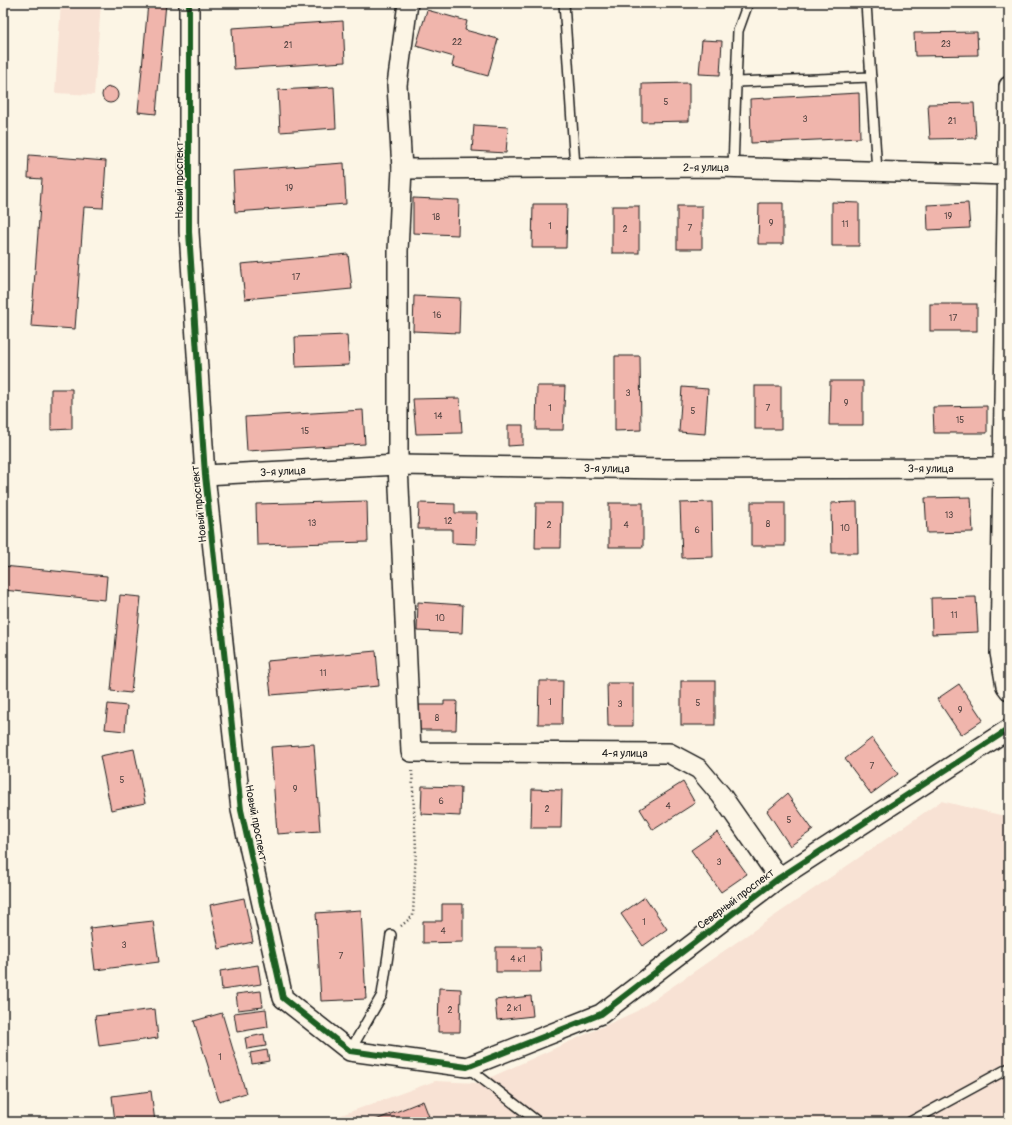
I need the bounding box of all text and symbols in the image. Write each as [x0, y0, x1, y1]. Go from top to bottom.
house number: 22 [452, 37, 462, 48]
house number: 23 [941, 39, 951, 50]
house number: 21 [284, 40, 292, 51]
house number: 5 [664, 97, 669, 108]
house number: 3 [802, 114, 808, 125]
house number: 21 [948, 116, 956, 127]
street label: Новый проспект [173, 141, 186, 219]
street label: 2-я улица [683, 160, 729, 174]
house number: 19 [285, 183, 293, 194]
house number: 19 [944, 211, 952, 222]
house number: 18 [432, 212, 440, 223]
house number: 9 [769, 218, 774, 229]
house number: 11 [841, 219, 849, 230]
house number: 1 [548, 221, 552, 232]
house number: 7 [688, 223, 693, 234]
house number: 2 [622, 224, 628, 235]
house number: 17 [292, 272, 300, 283]
house number: 16 [433, 310, 441, 321]
house number: 17 [949, 313, 957, 324]
house number: 3 [625, 388, 631, 399]
house number: 9 [844, 398, 849, 409]
house number: 1 [548, 403, 552, 414]
house number: 7 [766, 403, 771, 414]
house number: 5 [691, 406, 696, 417]
house number: 14 [434, 411, 443, 422]
house number: 15 [956, 415, 964, 426]
house number: 15 [301, 426, 309, 437]
street label: 3-я улица [584, 461, 630, 475]
street label: 3-я улица [908, 462, 954, 475]
street label: 3-я улица [260, 463, 306, 479]
street label: Новый проспект [188, 464, 210, 543]
house number: 13 [945, 510, 953, 521]
house number: 12 [444, 516, 452, 527]
house number: 13 [308, 518, 316, 529]
house number: 8 [766, 519, 771, 530]
house number: 2 [546, 520, 552, 531]
house number: 4 [623, 520, 629, 531]
house number: 10 [840, 523, 850, 534]
house number: 6 [694, 525, 700, 536]
house number: 11 [950, 610, 958, 621]
house number: 10 [435, 613, 445, 624]
house number: 11 [319, 668, 327, 679]
house number: 1 [548, 697, 552, 708]
house number: 5 [696, 698, 701, 709]
house number: 3 [617, 699, 623, 710]
house number: 9 [958, 705, 963, 716]
house number: 8 [435, 713, 440, 724]
street label: 4-я улица [602, 746, 648, 759]
house number: 7 [870, 761, 875, 772]
house number: 5 [120, 775, 125, 786]
street label: Новый проспект [242, 784, 270, 863]
house number: 9 [293, 784, 298, 795]
house number: 6 [438, 796, 444, 807]
house number: 4 [665, 801, 671, 812]
house number: 2 [544, 804, 550, 815]
house number: 5 [787, 815, 792, 826]
house number: 3 [716, 857, 722, 868]
street label: Северный проспект [695, 866, 777, 932]
house number: 1 [642, 917, 646, 928]
house number: 4 [440, 926, 446, 937]
house number: 3 [121, 940, 127, 951]
house number: 7 [339, 951, 344, 962]
house number: 4 к1 [510, 954, 526, 965]
house number: 2 к1 [506, 1003, 522, 1014]
house number: 2 [447, 1005, 453, 1016]
house number: 1 [218, 1052, 222, 1063]

